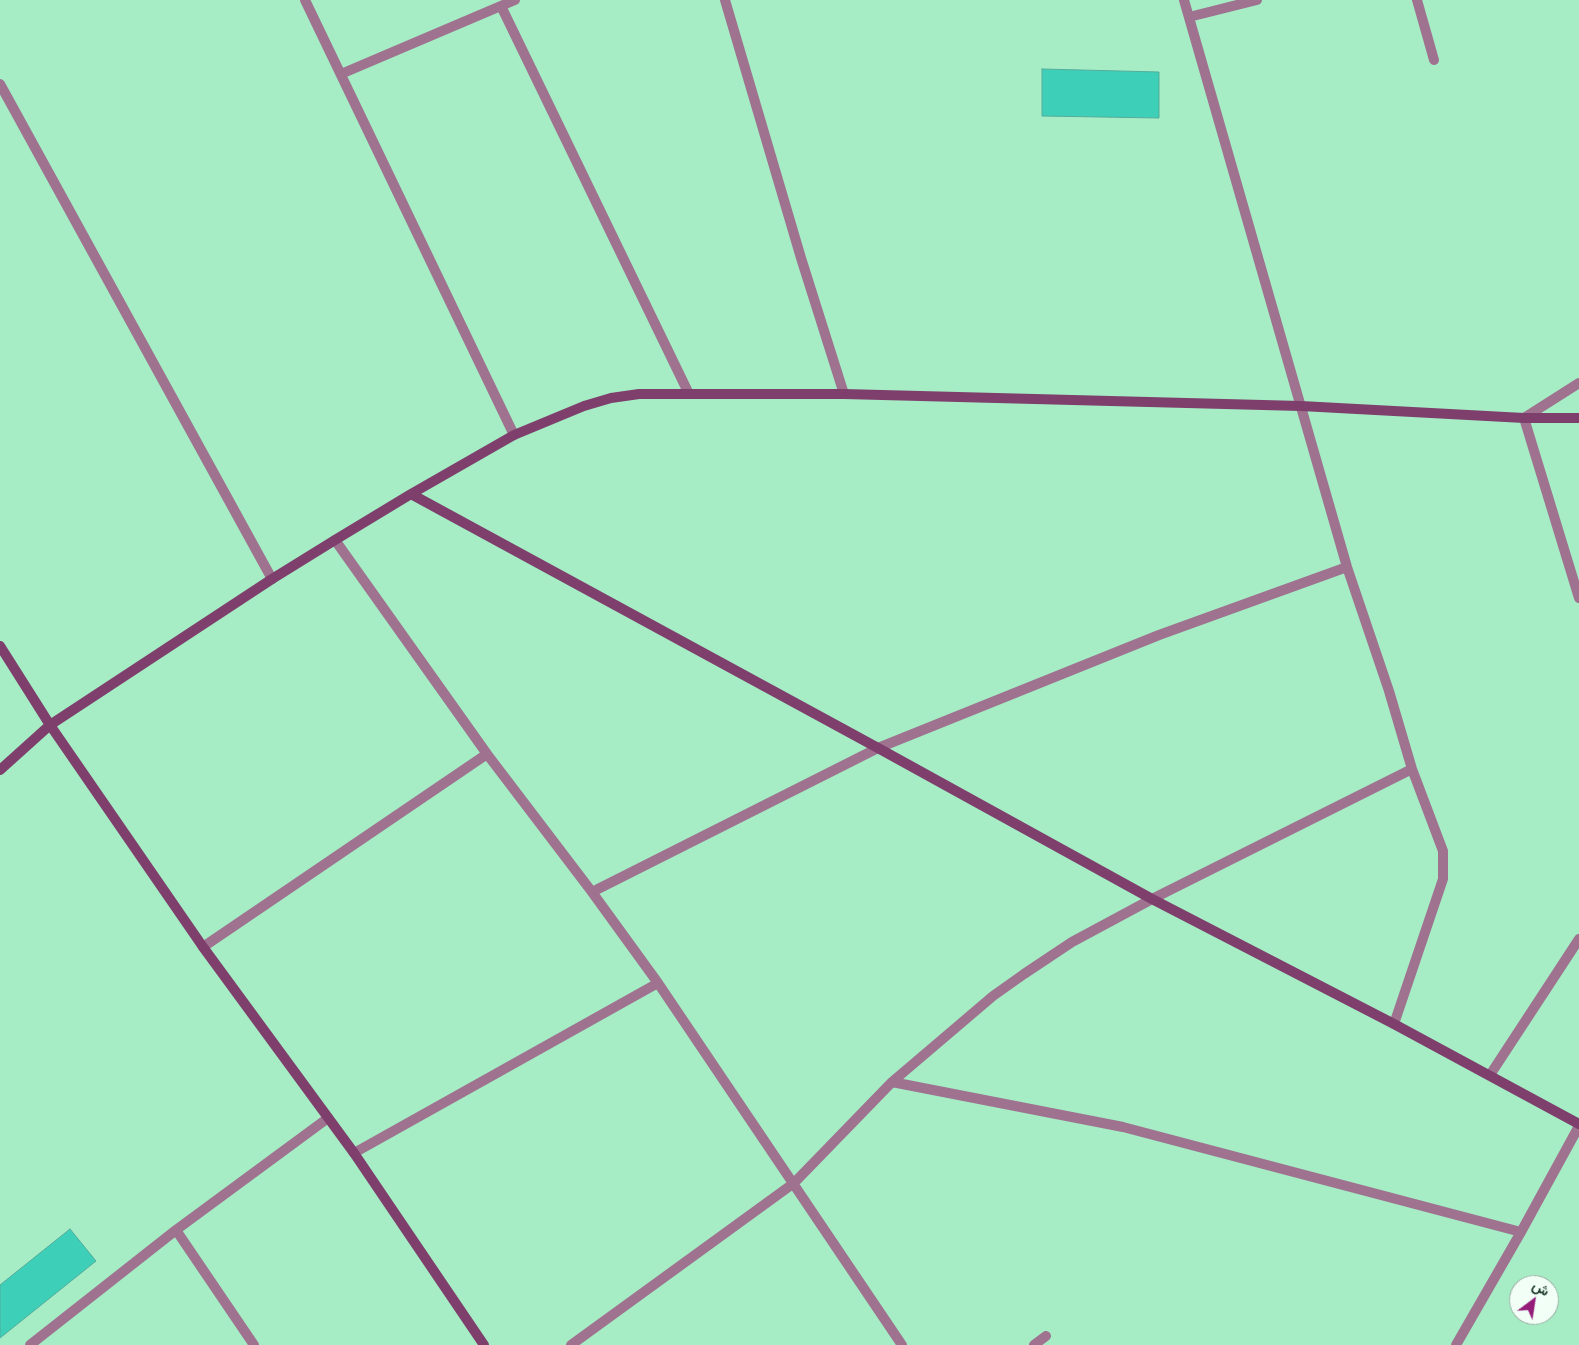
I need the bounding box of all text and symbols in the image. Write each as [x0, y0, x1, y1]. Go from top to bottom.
north arrow [1509, 1275, 1559, 1325]
text: ش [1530, 1277, 1553, 1299]

